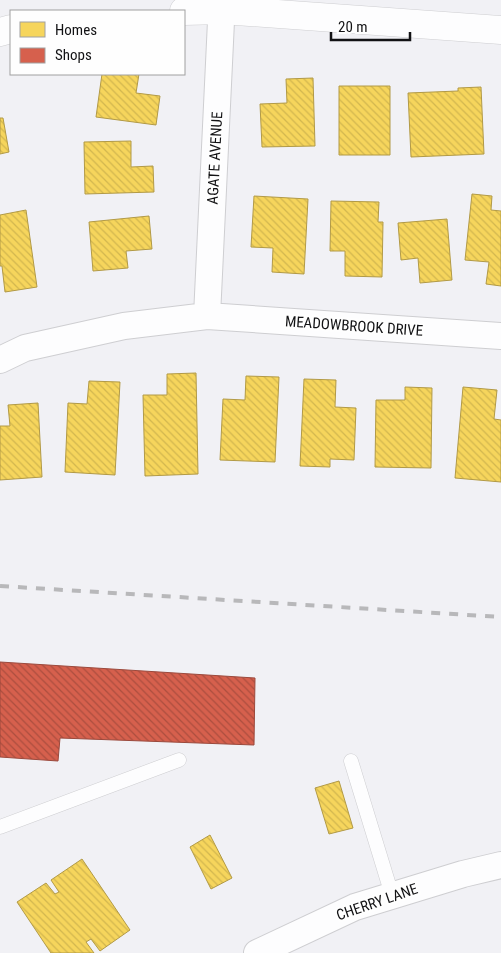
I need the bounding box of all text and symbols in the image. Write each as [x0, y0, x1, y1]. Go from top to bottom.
legend [10, 10, 185, 75]
scale bar [331, 10, 410, 42]
text: 20 m [338, 18, 368, 36]
text: Homes [55, 21, 97, 39]
text: Shops [55, 46, 92, 64]
street label: AGATE AVENUE [204, 111, 226, 205]
street label: MEADOWBROOK DRIVE [284, 312, 424, 340]
street label: CHERRY LANE [334, 880, 420, 924]

